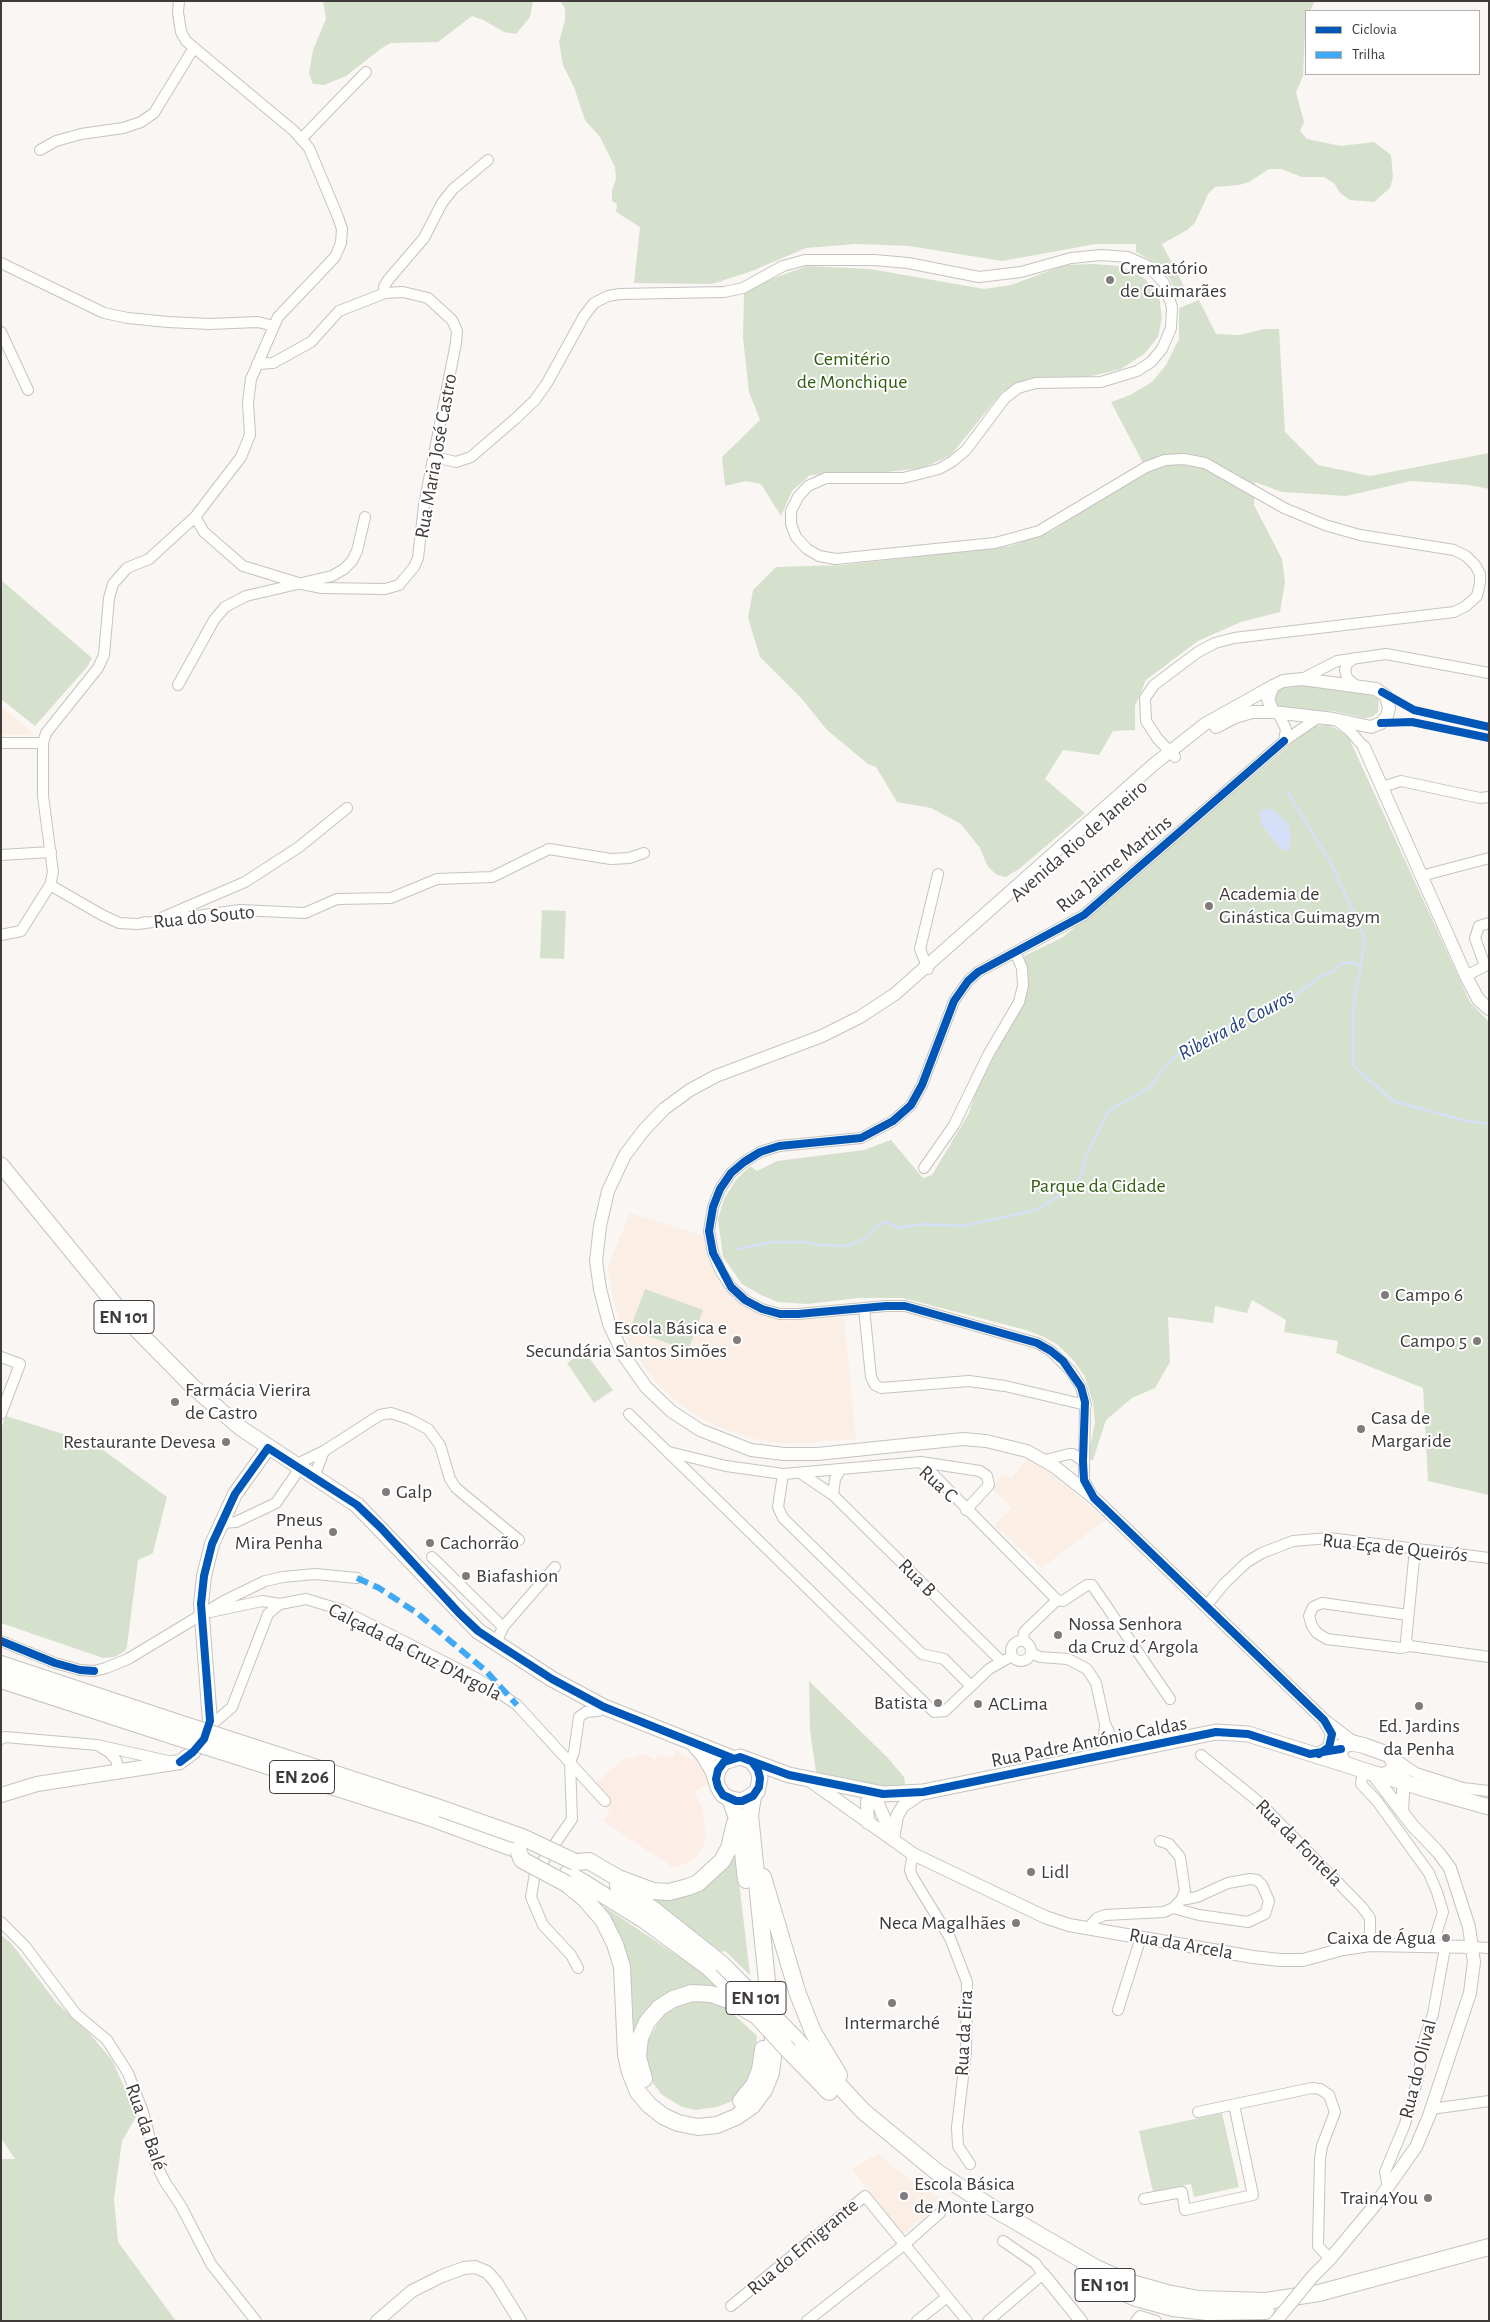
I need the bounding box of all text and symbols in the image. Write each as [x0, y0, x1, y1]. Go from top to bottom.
legend [1305, 10, 1480, 75]
text: Ciclovia [1352, 22, 1397, 37]
text: Trilha [1352, 47, 1385, 62]
place label: Crematório de Guimarães [1120, 256, 1227, 303]
marker: Crematório de Guimarães [1104, 274, 1116, 286]
park label: Cemitério de Monchique [797, 347, 907, 394]
street label: Rua Maria José Castro [410, 372, 462, 540]
street label: Avenida Rio de Janeiro [1005, 775, 1153, 907]
street label: Rua Jaime Martins [1051, 810, 1177, 918]
place label: Academia de Ginástica Guimagym [1219, 882, 1380, 929]
street label: Rua do Souto [152, 900, 256, 934]
marker: Academia de Ginástica Guimagym [1203, 900, 1215, 912]
water label: Ribeira de Couros [1174, 984, 1298, 1066]
park label: Parque da Cidade [1030, 1174, 1166, 1198]
place label: Campo 6 [1395, 1283, 1463, 1307]
marker: Campo 6 [1379, 1289, 1391, 1301]
road number: EN 101 [94, 1300, 154, 1334]
place label: Escola Básica e Secundária Santos Simões [526, 1316, 727, 1363]
place label: Campo 5 [1400, 1329, 1467, 1353]
marker: Escola Básica e Secundária Santos Simões [731, 1334, 743, 1346]
marker: Campo 5 [1471, 1335, 1483, 1347]
place label: Farmácia Vierira de Castro [185, 1378, 311, 1425]
marker: Farmácia Vierira de Castro [169, 1396, 181, 1408]
place label: Casa de Margaride [1371, 1406, 1451, 1453]
marker: Casa de Margaride [1355, 1423, 1367, 1435]
place label: Restaurante Devesa [63, 1430, 216, 1454]
marker: Restaurante Devesa [220, 1436, 232, 1448]
street label: Rua C [914, 1460, 962, 1508]
place label: Galp [396, 1480, 432, 1504]
marker: Galp [380, 1486, 392, 1498]
place label: Pneus Mira Penha [235, 1508, 323, 1555]
marker: Pneus Mira Penha [327, 1526, 339, 1538]
street label: Rua Eça de Queirós [1321, 1528, 1469, 1568]
place label: Cachorrão [440, 1531, 519, 1555]
marker: Cachorrão [424, 1537, 436, 1549]
street label: Rua B [893, 1554, 941, 1602]
place label: Biafashion [476, 1564, 558, 1588]
marker: Biafashion [460, 1570, 472, 1582]
street label: Calçada da Cruz D'Argola [324, 1598, 506, 1706]
place label: Nossa Senhora da Cruz d´Argola [1068, 1612, 1199, 1659]
marker: Nossa Senhora da Cruz d´Argola [1052, 1629, 1064, 1641]
place label: Batista [874, 1691, 928, 1715]
place label: ACLima [988, 1692, 1048, 1716]
marker: Batista [932, 1697, 944, 1709]
marker: ACLima [972, 1698, 984, 1710]
marker: Ed. Jardins da Penha [1413, 1700, 1425, 1712]
street label: Rua Padre António Caldas [989, 1711, 1189, 1773]
place label: Ed. Jardins da Penha [1378, 1714, 1460, 1761]
road number: EN 206 [270, 1760, 334, 1794]
street label: Rua da Fontela [1250, 1794, 1348, 1892]
place label: Lidl [1041, 1860, 1069, 1884]
marker: Lidl [1025, 1866, 1037, 1878]
place label: Neca Magalhães [879, 1911, 1006, 1935]
marker: Neca Magalhães [1010, 1917, 1022, 1929]
street label: Rua da Arcela [1127, 1923, 1235, 1965]
place label: Caixa de Água [1327, 1926, 1436, 1950]
marker: Caixa de Água [1440, 1932, 1452, 1944]
road number: EN 101 [726, 1982, 786, 2015]
street label: Rua da Eira [950, 1989, 978, 2077]
marker: Intermarché [886, 1997, 898, 2009]
place label: Intermarché [844, 2011, 940, 2035]
street label: Rua do Olival [1394, 2017, 1442, 2121]
street label: Rua da Balé [120, 2080, 172, 2174]
place label: Escola Básica de Monte Largo [914, 2172, 1034, 2219]
place label: Train4You [1340, 2186, 1418, 2210]
marker: Escola Básica de Monte Largo [898, 2190, 910, 2202]
marker: Train4You [1422, 2192, 1434, 2204]
street label: Rua do Emigrante [742, 2193, 864, 2301]
road number: EN 101 [1075, 2268, 1135, 2302]

